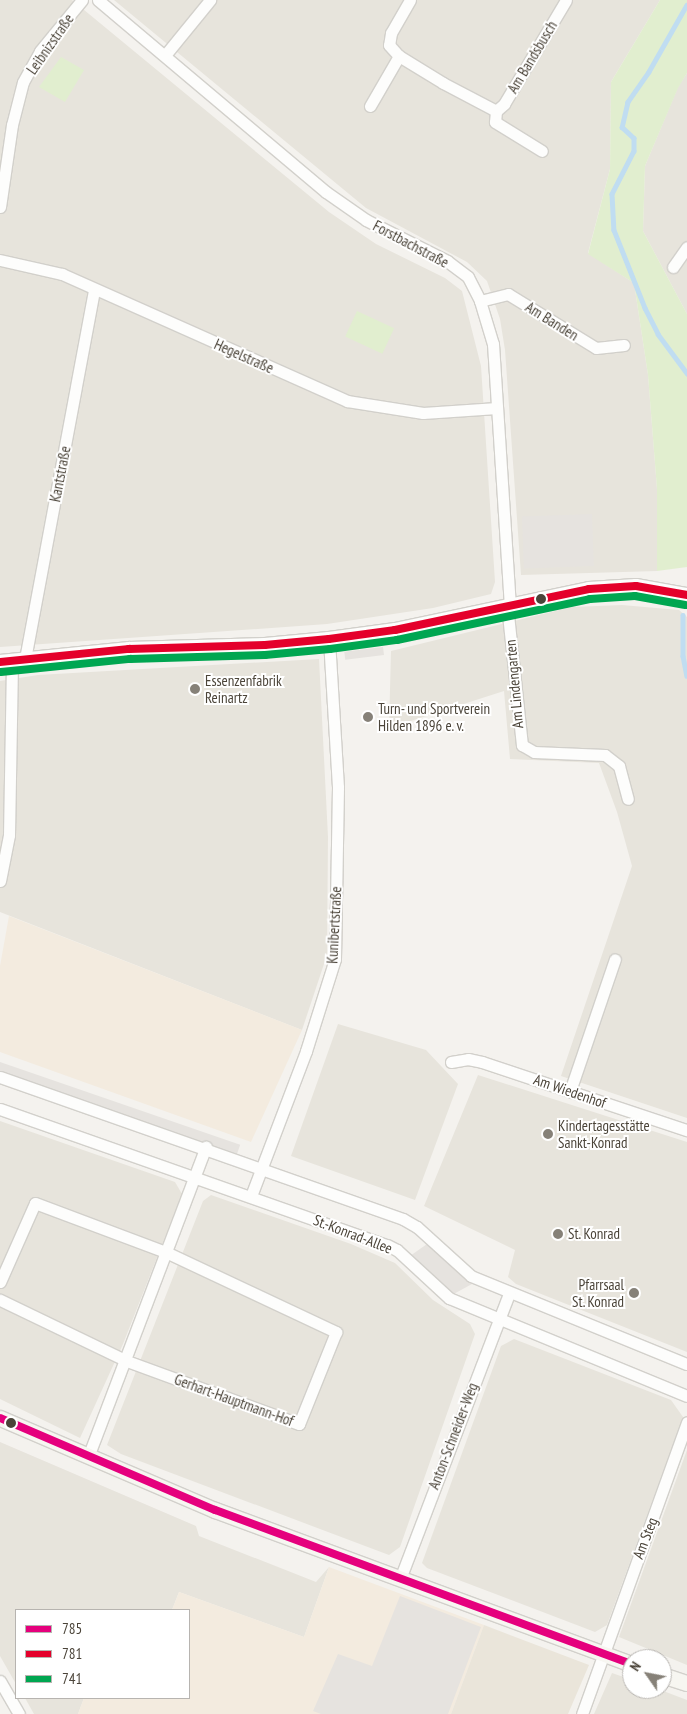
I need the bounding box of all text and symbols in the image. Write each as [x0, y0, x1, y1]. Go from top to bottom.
street label: Leibnizstraße [23, 10, 77, 78]
street label: Am Bandsbusch [503, 18, 561, 96]
street label: Forstbachstraße [370, 217, 452, 271]
street label: Am Banden [522, 298, 582, 344]
street label: Hegelstraße [212, 335, 276, 377]
street label: Kantstraße [46, 444, 74, 504]
unlabelled marker [536, 594, 546, 604]
street label: Am Lindengarten [501, 639, 527, 729]
place label: Essenzenfabrik Reinartz [205, 671, 282, 706]
marker: Essenzenfabrik Reinartz [189, 683, 201, 695]
place label: Turn- und Sportverein Hilden 1896 e. v. [378, 699, 491, 734]
marker: Turn- und Sportverein Hilden 1896 e. v. [362, 711, 374, 723]
street label: Kunibertstraße [323, 886, 345, 964]
street label: Am Wiedenhof [531, 1070, 609, 1112]
place label: Kindertagesstätte Sankt-Konrad [558, 1116, 650, 1151]
marker: Kindertagesstätte Sankt-Konrad [542, 1128, 554, 1140]
street label: St.-Konrad-Allee [311, 1211, 395, 1257]
place label: St. Konrad [568, 1225, 621, 1243]
marker: St. Konrad [552, 1228, 564, 1240]
place label: Pfarrsaal St. Konrad [571, 1275, 624, 1310]
marker: Pfarrsaal St. Konrad [628, 1287, 640, 1299]
street label: Gerhart-Hauptmann-Hof [172, 1370, 296, 1430]
street label: Anton-Schneider-Weg [424, 1380, 482, 1492]
unlabelled marker [6, 1418, 16, 1428]
street label: Am Steg [629, 1515, 661, 1561]
legend [15, 1609, 190, 1699]
text: 785 [62, 1619, 82, 1638]
text: 781 [62, 1644, 82, 1663]
north arrow [622, 1649, 672, 1699]
text: N [626, 1658, 645, 1674]
text: 741 [62, 1669, 82, 1688]

